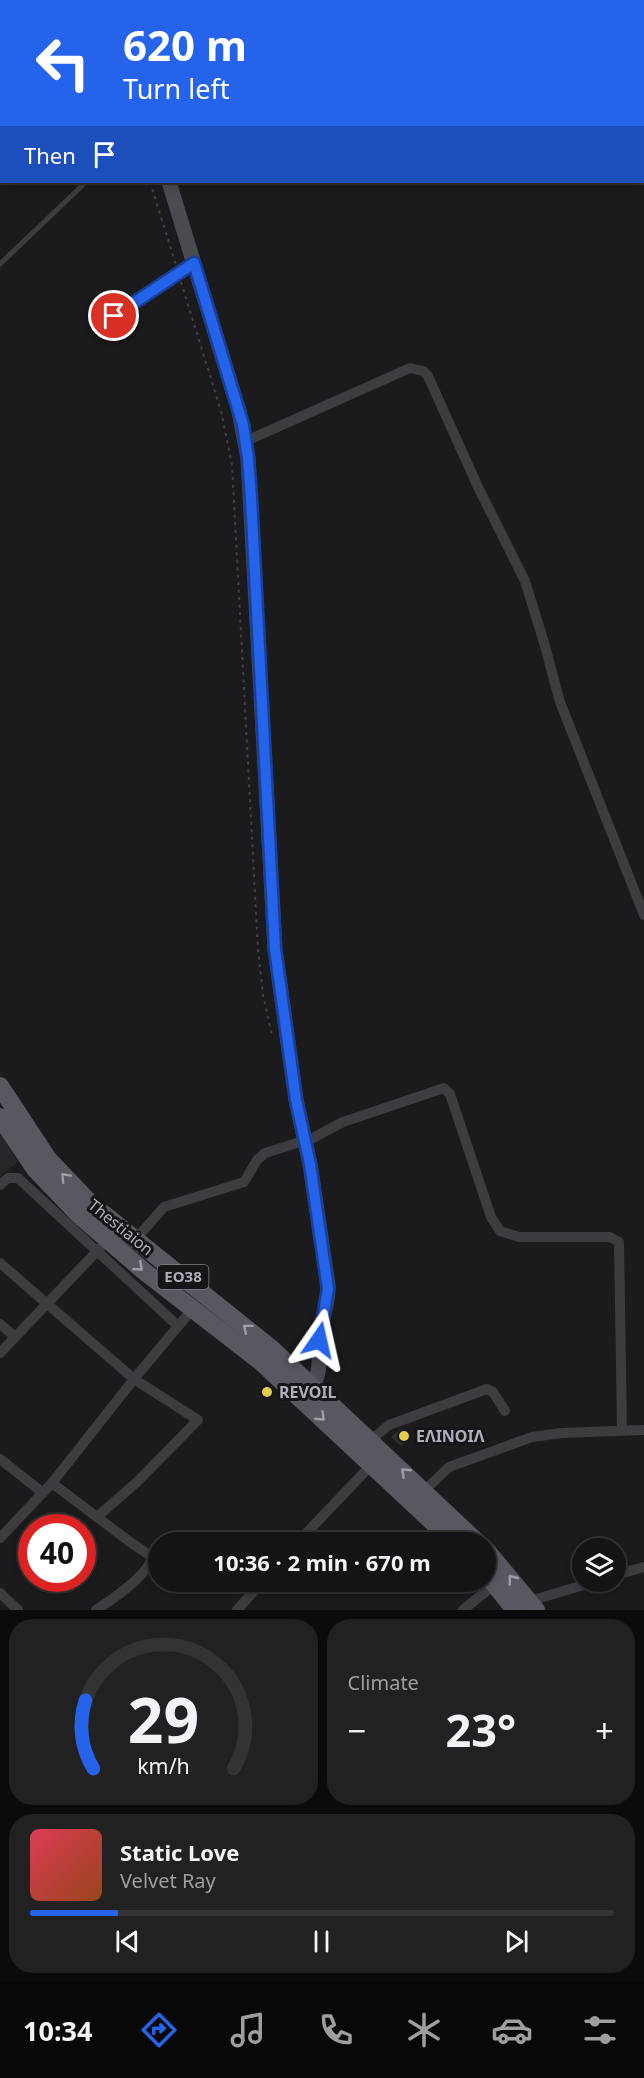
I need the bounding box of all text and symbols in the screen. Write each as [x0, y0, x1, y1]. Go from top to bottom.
text: 620 m [123, 16, 247, 73]
icon: left [24, 24, 102, 102]
text: Turn left [123, 70, 229, 107]
icon: arrive [88, 138, 121, 171]
text: Then [24, 140, 76, 170]
pin [88, 290, 139, 341]
icon: arrive [97, 299, 130, 332]
one-way arrow [61, 1174, 72, 1184]
street label: Thestiaion [84, 1194, 158, 1260]
one-way arrow [132, 1259, 143, 1270]
road number: ΕΟ38 [158, 1265, 208, 1289]
position arrow [287, 1308, 351, 1372]
one-way arrow [243, 1324, 254, 1335]
place label: REVOIL [279, 1381, 337, 1403]
marker: REVOIL [260, 1385, 274, 1399]
one-way arrow [314, 1410, 325, 1421]
place label: ΕΛΙΝΟΙΛ [416, 1425, 485, 1447]
marker: ΕΛΙΝΟΙΛ [397, 1429, 411, 1443]
one-way arrow [401, 1469, 412, 1480]
speed limit sign: 40 [18, 1514, 96, 1592]
map controls [572, 1538, 626, 1592]
button: layers [572, 1538, 626, 1592]
text: 10:36 · 2 min · 670 m [213, 1547, 431, 1577]
one-way arrow [508, 1575, 519, 1586]
text: Climate [348, 1669, 419, 1696]
text: 29 [128, 1676, 199, 1761]
text: 23° [445, 1699, 516, 1760]
text: − [348, 1708, 366, 1753]
text: + [595, 1708, 614, 1753]
text: km/h [137, 1751, 190, 1780]
text: Static Love [120, 1837, 239, 1867]
text: Velvet Ray [120, 1867, 216, 1894]
icon: previous [111, 1925, 144, 1958]
icon: pause [305, 1925, 338, 1958]
icon: next [500, 1925, 533, 1958]
icon: directions [138, 2009, 180, 2051]
icon: music [227, 2009, 269, 2051]
icon: phone [315, 2009, 357, 2051]
icon: climate [403, 2009, 445, 2051]
icon: car [491, 2009, 533, 2051]
icon: filters [579, 2009, 621, 2051]
text: 10:34 [23, 2012, 92, 2049]

